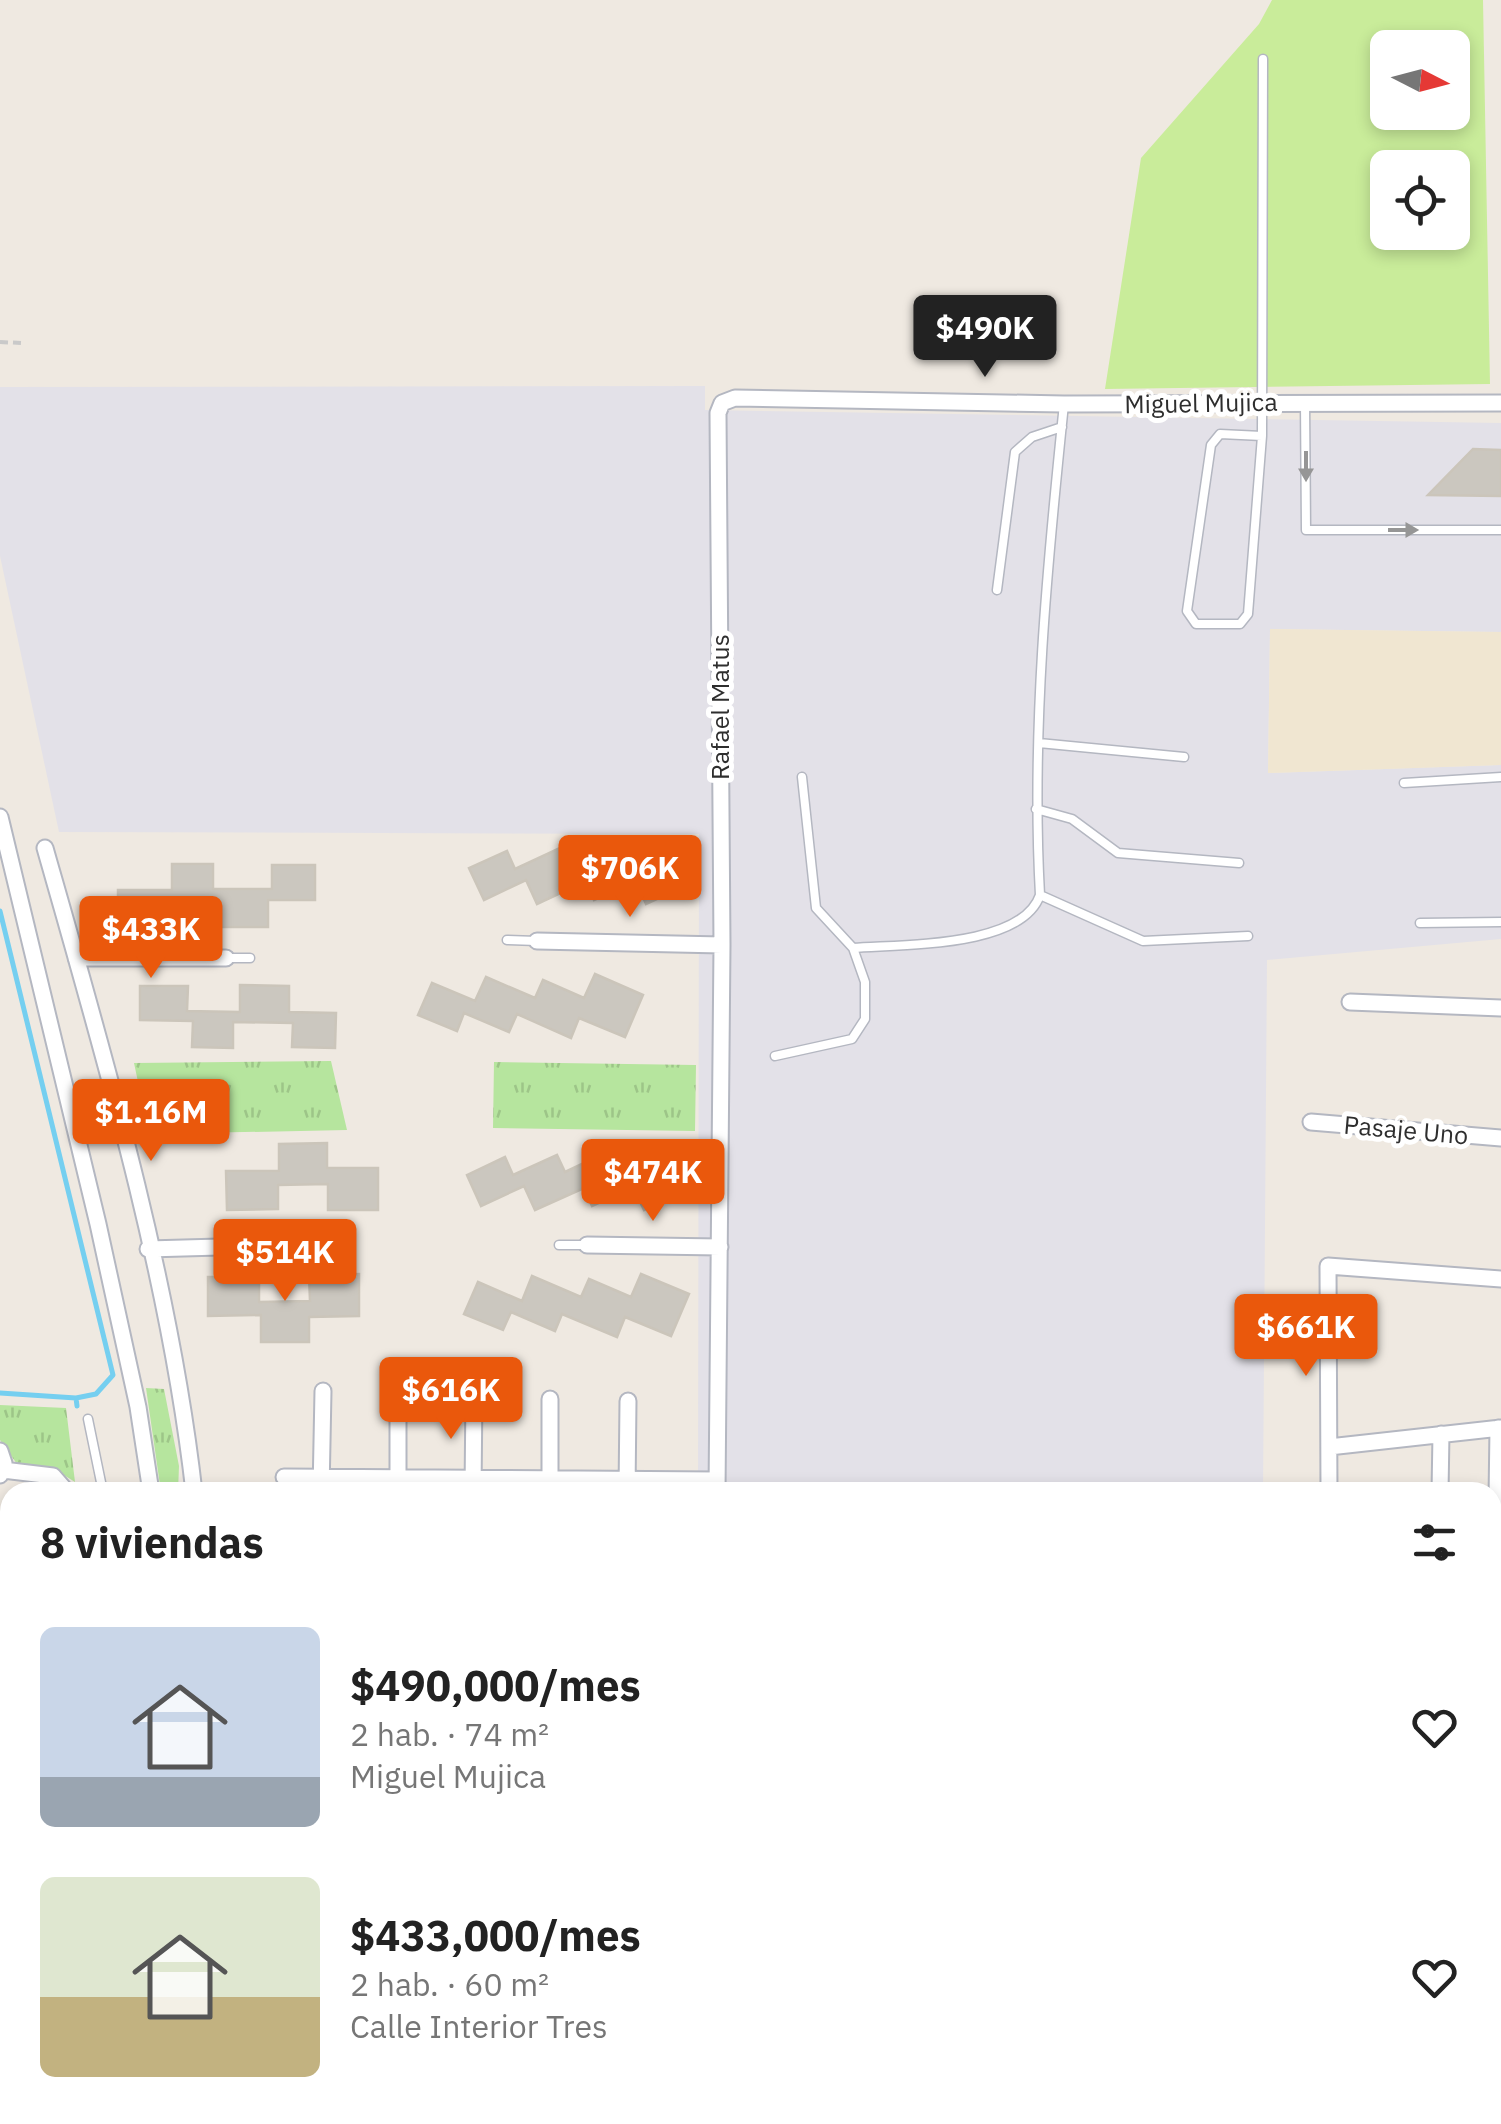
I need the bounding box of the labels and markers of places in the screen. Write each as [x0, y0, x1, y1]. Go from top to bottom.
pin: $490K [915, 295, 1055, 380]
pin: $706K [560, 835, 700, 920]
pin: $433K [81, 896, 221, 981]
pin: $1.16M [70, 1079, 232, 1164]
pin: $474K [583, 1139, 723, 1224]
pin: $514K [215, 1219, 355, 1304]
pin: $661K [1236, 1294, 1376, 1379]
pin: $616K [381, 1357, 521, 1442]

